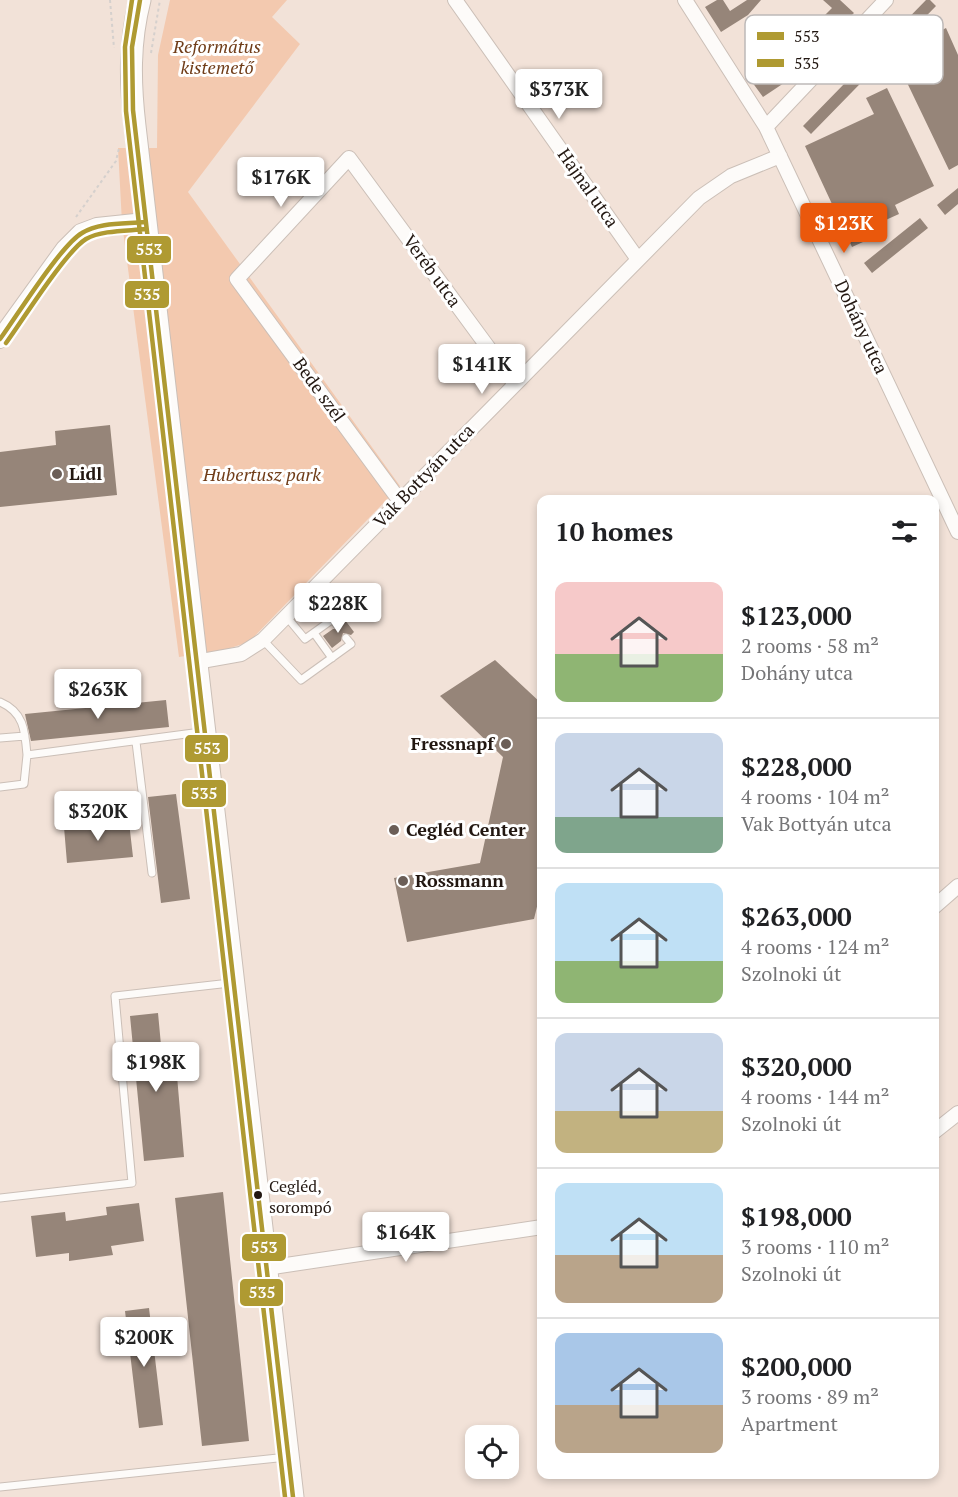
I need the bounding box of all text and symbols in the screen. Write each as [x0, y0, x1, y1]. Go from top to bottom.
legend [745, 15, 943, 84]
text: 553 [794, 25, 820, 47]
park label: Református kistemető [172, 34, 261, 79]
text: 535 [794, 52, 820, 74]
pin: $373K [517, 69, 601, 120]
text: $373K [529, 75, 589, 102]
street label: Hajnal utca [553, 143, 625, 232]
pin: $176K [239, 157, 323, 208]
text: $176K [251, 163, 311, 190]
pin: $123K [802, 203, 886, 254]
text: $123K [814, 209, 874, 236]
street label: Veréb utca [398, 229, 467, 312]
line badge: 553 [126, 235, 172, 264]
text: 553 [135, 238, 163, 260]
street label: Dohány utca [830, 276, 894, 377]
line badge: 535 [124, 280, 170, 309]
text: 535 [133, 283, 161, 305]
pin: $141K [440, 344, 524, 395]
text: $141K [452, 350, 512, 377]
street label: Bede szél [288, 352, 351, 427]
street label: Vak Bottyán utca [368, 418, 479, 532]
place label: Lidl [69, 461, 102, 485]
park label: Hubertusz park [202, 462, 321, 486]
marker: Lidl [50, 467, 64, 481]
text: 10 homes [555, 514, 673, 548]
icon: filters [888, 515, 921, 548]
pin: $228K [296, 583, 380, 634]
text: $228K [308, 589, 368, 616]
text: $123,000 [741, 598, 852, 632]
icon: home [603, 606, 675, 678]
text: 2 rooms · 58 m² [741, 632, 879, 659]
text: Dohány utca [741, 659, 853, 686]
pin: $263K [56, 669, 140, 720]
text: $263K [68, 675, 128, 702]
place label: Fressnapf [411, 731, 495, 755]
line badge: 553 [184, 734, 229, 763]
text: 553 [193, 737, 221, 759]
marker: Fressnapf [499, 737, 513, 751]
text: $228,000 [741, 749, 852, 783]
icon: home [603, 757, 675, 829]
line badge: 535 [181, 779, 227, 808]
text: 535 [190, 782, 218, 804]
text: 4 rooms · 104 m² [741, 783, 889, 810]
pin: $320K [56, 791, 140, 842]
text: $320K [68, 797, 128, 824]
text: Vak Bottyán utca [741, 810, 892, 837]
place label: Cegléd Center [406, 817, 526, 841]
marker: Cegléd Center [387, 823, 401, 837]
place label: Rossmann [415, 868, 504, 892]
marker: Rossmann [396, 874, 410, 888]
text: $263,000 [741, 899, 852, 933]
icon: home [603, 907, 675, 979]
text: 4 rooms · 124 m² [741, 933, 889, 960]
text: Szolnoki út [741, 960, 841, 987]
pin: $198K [114, 1042, 198, 1093]
text: $198K [126, 1048, 186, 1075]
text: $320,000 [741, 1049, 852, 1083]
icon: home [603, 1057, 675, 1129]
text: 4 rooms · 144 m² [741, 1083, 889, 1110]
text: Szolnoki út [741, 1110, 841, 1137]
place label: Cegléd, sorompó [269, 1175, 332, 1218]
marker: Cegléd, sorompó [252, 1189, 264, 1201]
text: $198,000 [741, 1199, 852, 1233]
icon: home [603, 1207, 675, 1279]
pin: $164K [364, 1212, 448, 1263]
text: $164K [376, 1218, 436, 1245]
line badge: 553 [241, 1233, 287, 1262]
text: 3 rooms · 110 m² [741, 1233, 889, 1260]
text: 553 [250, 1236, 278, 1258]
text: Szolnoki út [741, 1260, 841, 1287]
line badge: 535 [239, 1278, 284, 1307]
text: 535 [248, 1281, 276, 1303]
pin: $200K [102, 1317, 186, 1368]
text: $200K [114, 1323, 174, 1350]
text: $200,000 [741, 1349, 852, 1383]
icon: home [603, 1357, 675, 1429]
text: 3 rooms · 89 m² [741, 1383, 879, 1410]
text: Apartment [741, 1410, 838, 1437]
map controls [465, 1425, 519, 1479]
button: locate [465, 1425, 519, 1479]

